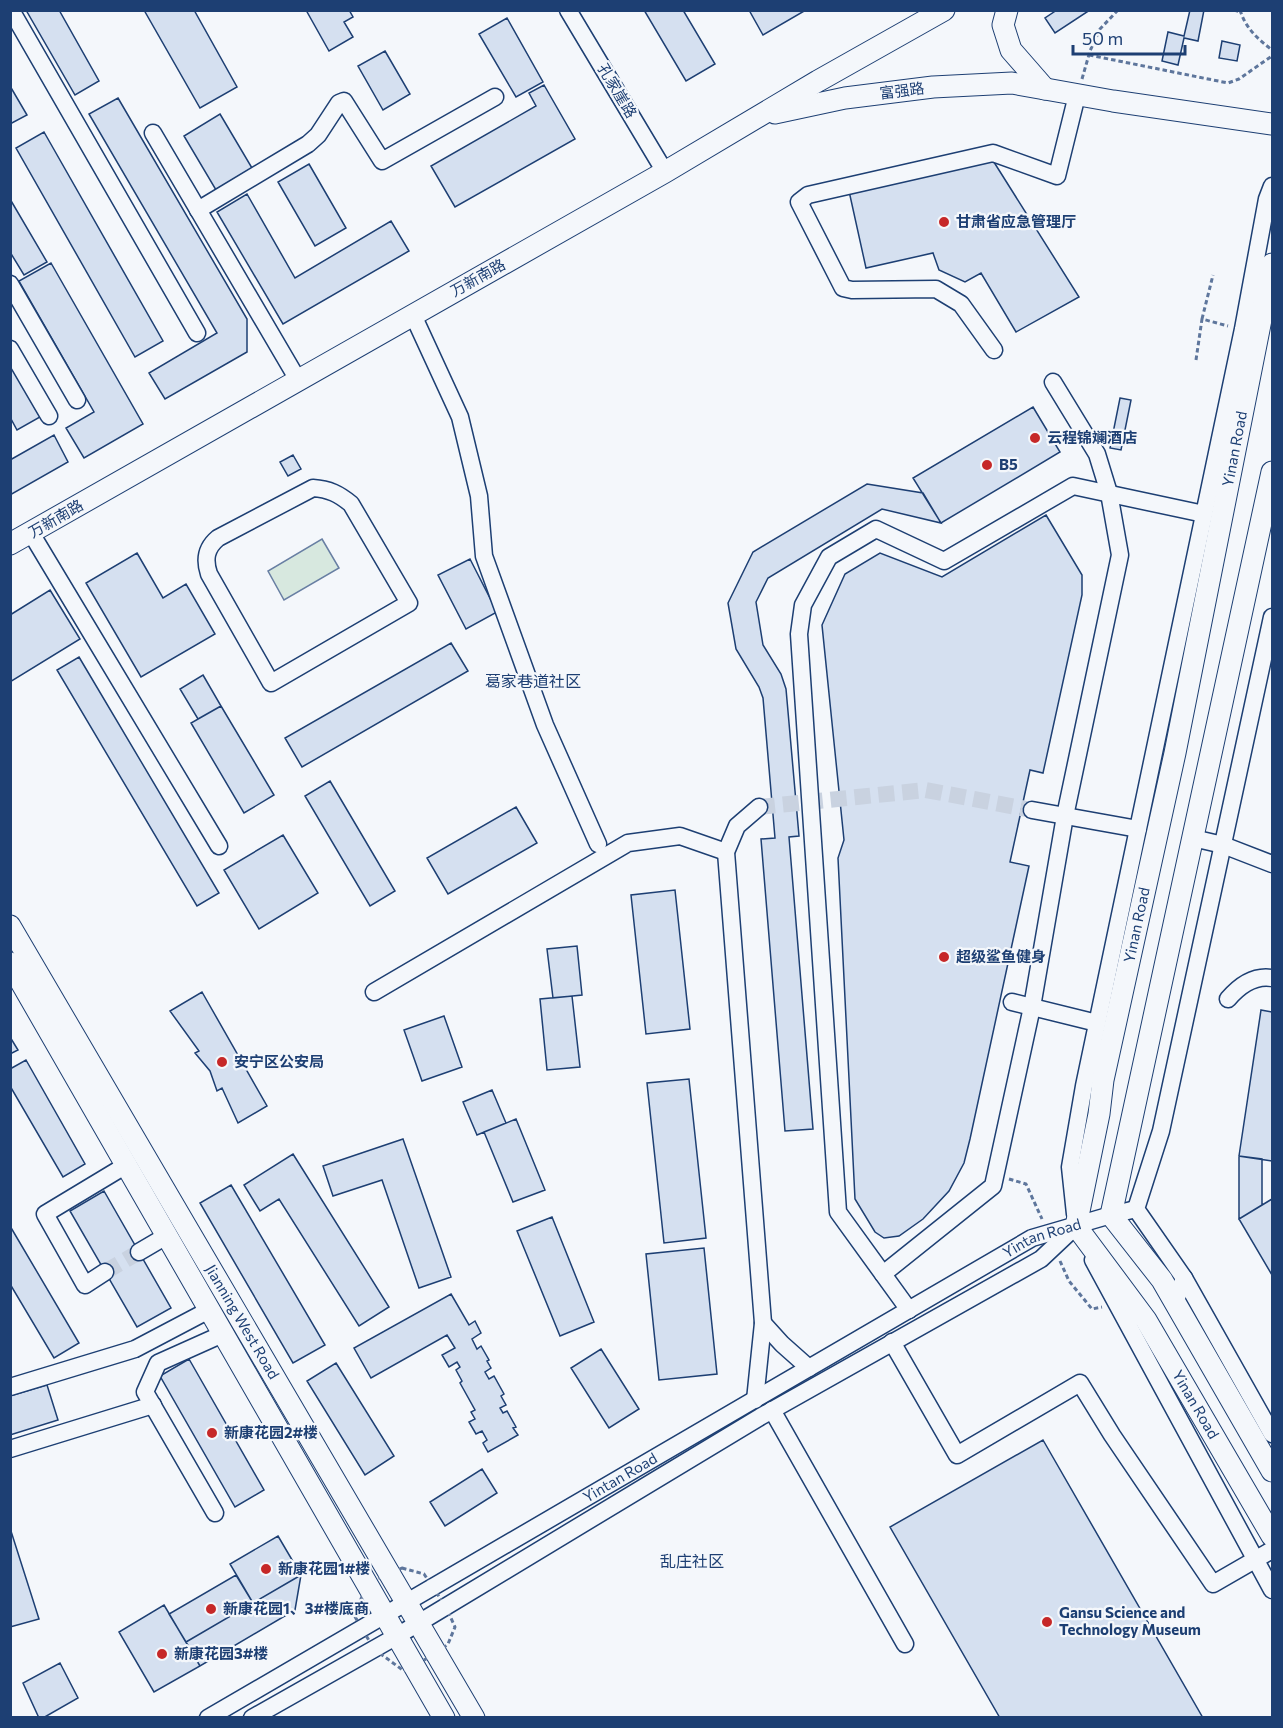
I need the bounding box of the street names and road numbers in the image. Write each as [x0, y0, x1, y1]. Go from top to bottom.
street label: 孔家崖路 [595, 60, 641, 121]
street label: 富强路 [878, 78, 925, 102]
street label: 万新南路 [447, 255, 508, 300]
street label: Yinan Road [1218, 410, 1250, 488]
street label: 万新南路 [25, 495, 86, 541]
street label: Yinan Road [1119, 885, 1153, 964]
street label: Yintan Road [999, 1214, 1083, 1261]
street label: Jianning West Road [202, 1261, 283, 1382]
street label: Yinan Road [1169, 1366, 1223, 1442]
street label: Yintan Road [579, 1448, 660, 1506]

